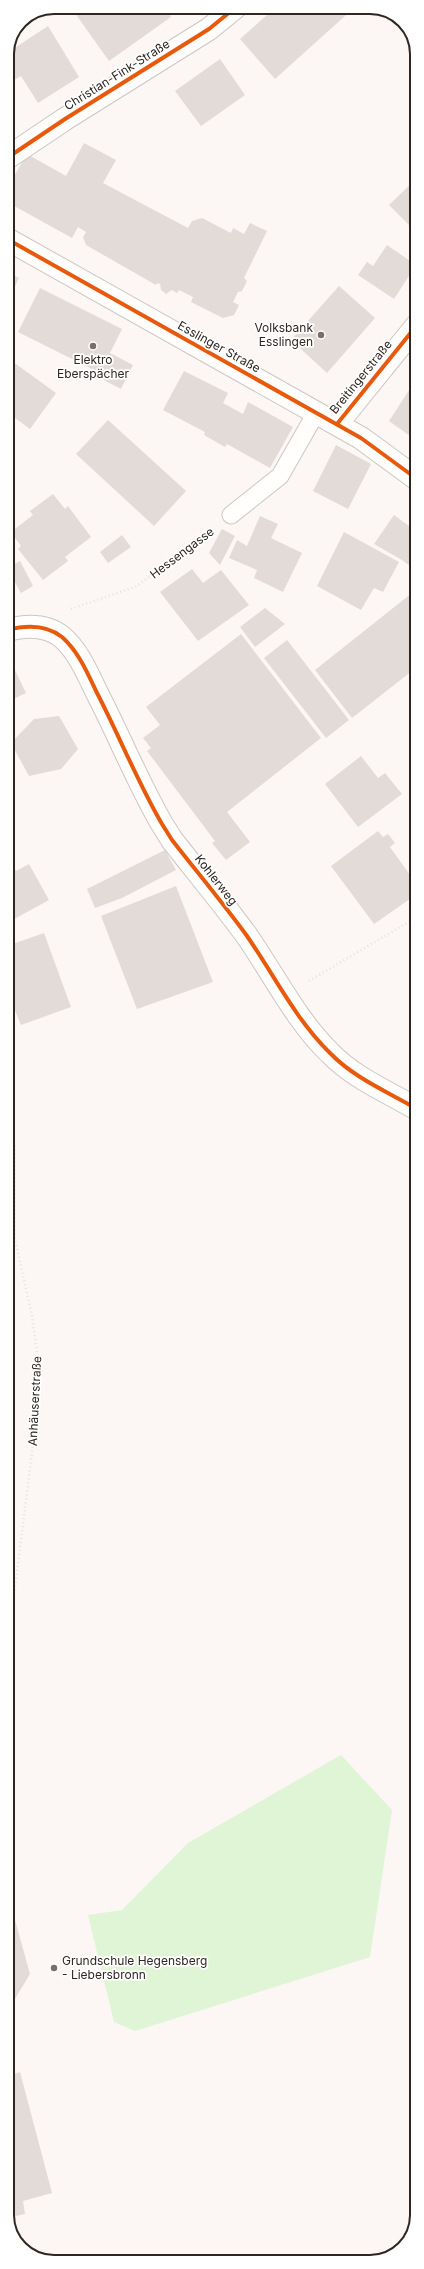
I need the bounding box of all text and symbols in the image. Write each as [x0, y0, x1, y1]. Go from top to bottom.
street label: Christian-Fink-Straße [61, 36, 172, 113]
street label: Esslinger Straße [175, 318, 263, 375]
place label: Volksbank Esslingen [254, 320, 313, 349]
marker: Volksbank Esslingen [316, 330, 326, 340]
street label: Breitingerstraße [326, 337, 395, 417]
marker: Elektro Eberspächer [88, 341, 98, 351]
place label: Elektro Eberspächer [57, 352, 130, 381]
street label: Hessengasse [147, 524, 217, 582]
street label: Kohlerweg [192, 851, 241, 908]
street label: Anhäuserstraße [25, 1356, 44, 1446]
place label: Grundschule Hegensberg - Liebersbronn [62, 1953, 207, 1982]
marker: Grundschule Hegensberg - Liebersbronn [49, 1963, 59, 1973]

